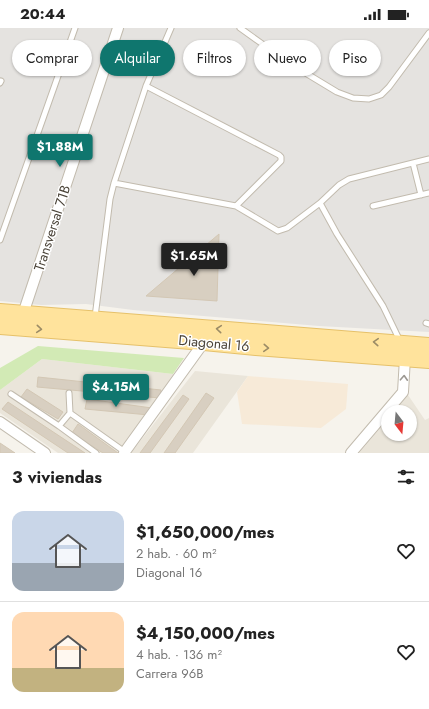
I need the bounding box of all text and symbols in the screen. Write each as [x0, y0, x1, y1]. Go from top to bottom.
text: 20:44 [20, 3, 66, 25]
chip: Comprar [12, 40, 92, 76]
chip: Alquilar [100, 40, 175, 76]
chip: Filtros [183, 40, 246, 76]
chip: Nuevo [254, 40, 321, 76]
chip: Piso [329, 40, 381, 76]
pin: $1.88M [27, 134, 93, 168]
text: $1.88M [37, 137, 83, 156]
street label: Transversal 71B [29, 182, 75, 273]
pin: $1.65M [161, 243, 227, 277]
text: $1.65M [170, 246, 218, 265]
one-way arrow [36, 324, 42, 333]
one-way arrow [216, 325, 222, 334]
street label: Diagonal 16 [178, 330, 250, 356]
one-way arrow [373, 337, 379, 346]
one-way arrow [263, 343, 269, 352]
pin: $4.15M [83, 374, 149, 408]
one-way arrow [400, 375, 408, 381]
text: $4.15M [92, 377, 140, 396]
north arrow [381, 405, 417, 441]
map controls [381, 405, 417, 441]
text: 3 viviendas [12, 465, 102, 489]
icon: filters [395, 466, 417, 488]
text: $1,650,000/mes [136, 520, 274, 544]
icon: home [44, 527, 92, 575]
icon: heart [395, 540, 417, 562]
text: 2 hab. · 60 m² [136, 544, 217, 563]
text: Diagonal 16 [136, 563, 202, 582]
text: $4,150,000/mes [136, 621, 275, 645]
icon: home [44, 628, 92, 676]
icon: heart [395, 641, 417, 663]
text: 4 hab. · 136 m² [136, 645, 222, 664]
text: Carrera 96B [136, 664, 203, 683]

